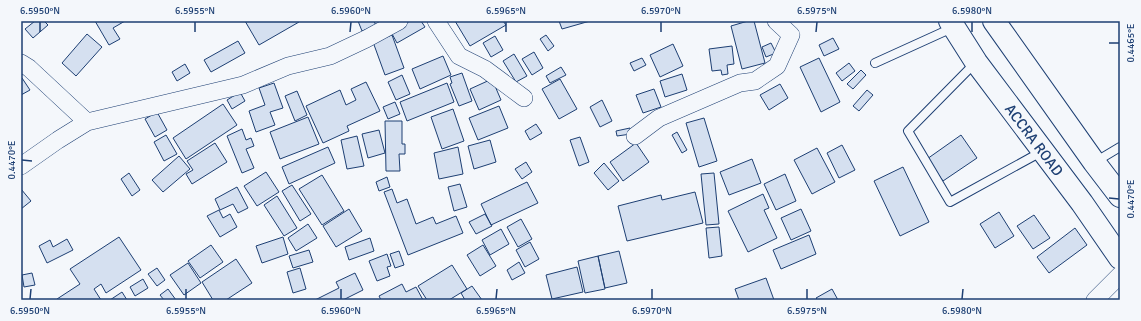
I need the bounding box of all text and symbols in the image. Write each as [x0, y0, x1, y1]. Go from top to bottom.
text: 6.5950°N [20, 5, 60, 17]
text: 6.5955°N [175, 5, 215, 17]
text: 6.5960°N [331, 5, 371, 17]
text: 6.5965°N [486, 5, 526, 17]
text: 6.5970°N [641, 5, 681, 17]
text: 6.5975°N [797, 5, 837, 17]
text: 6.5980°N [952, 5, 992, 17]
text: 0.4465°E [1125, 23, 1137, 63]
street label: ACCRA ROAD [1001, 100, 1067, 180]
text: 0.4470°E [6, 140, 18, 180]
text: 0.4470°E [1125, 179, 1137, 219]
text: 6.5950°N [10, 305, 50, 317]
text: 6.5955°N [166, 305, 206, 317]
text: 6.5960°N [321, 305, 361, 317]
text: 6.5965°N [476, 305, 516, 317]
text: 6.5970°N [632, 305, 672, 317]
text: 6.5975°N [787, 305, 827, 317]
text: 6.5980°N [942, 305, 982, 317]

